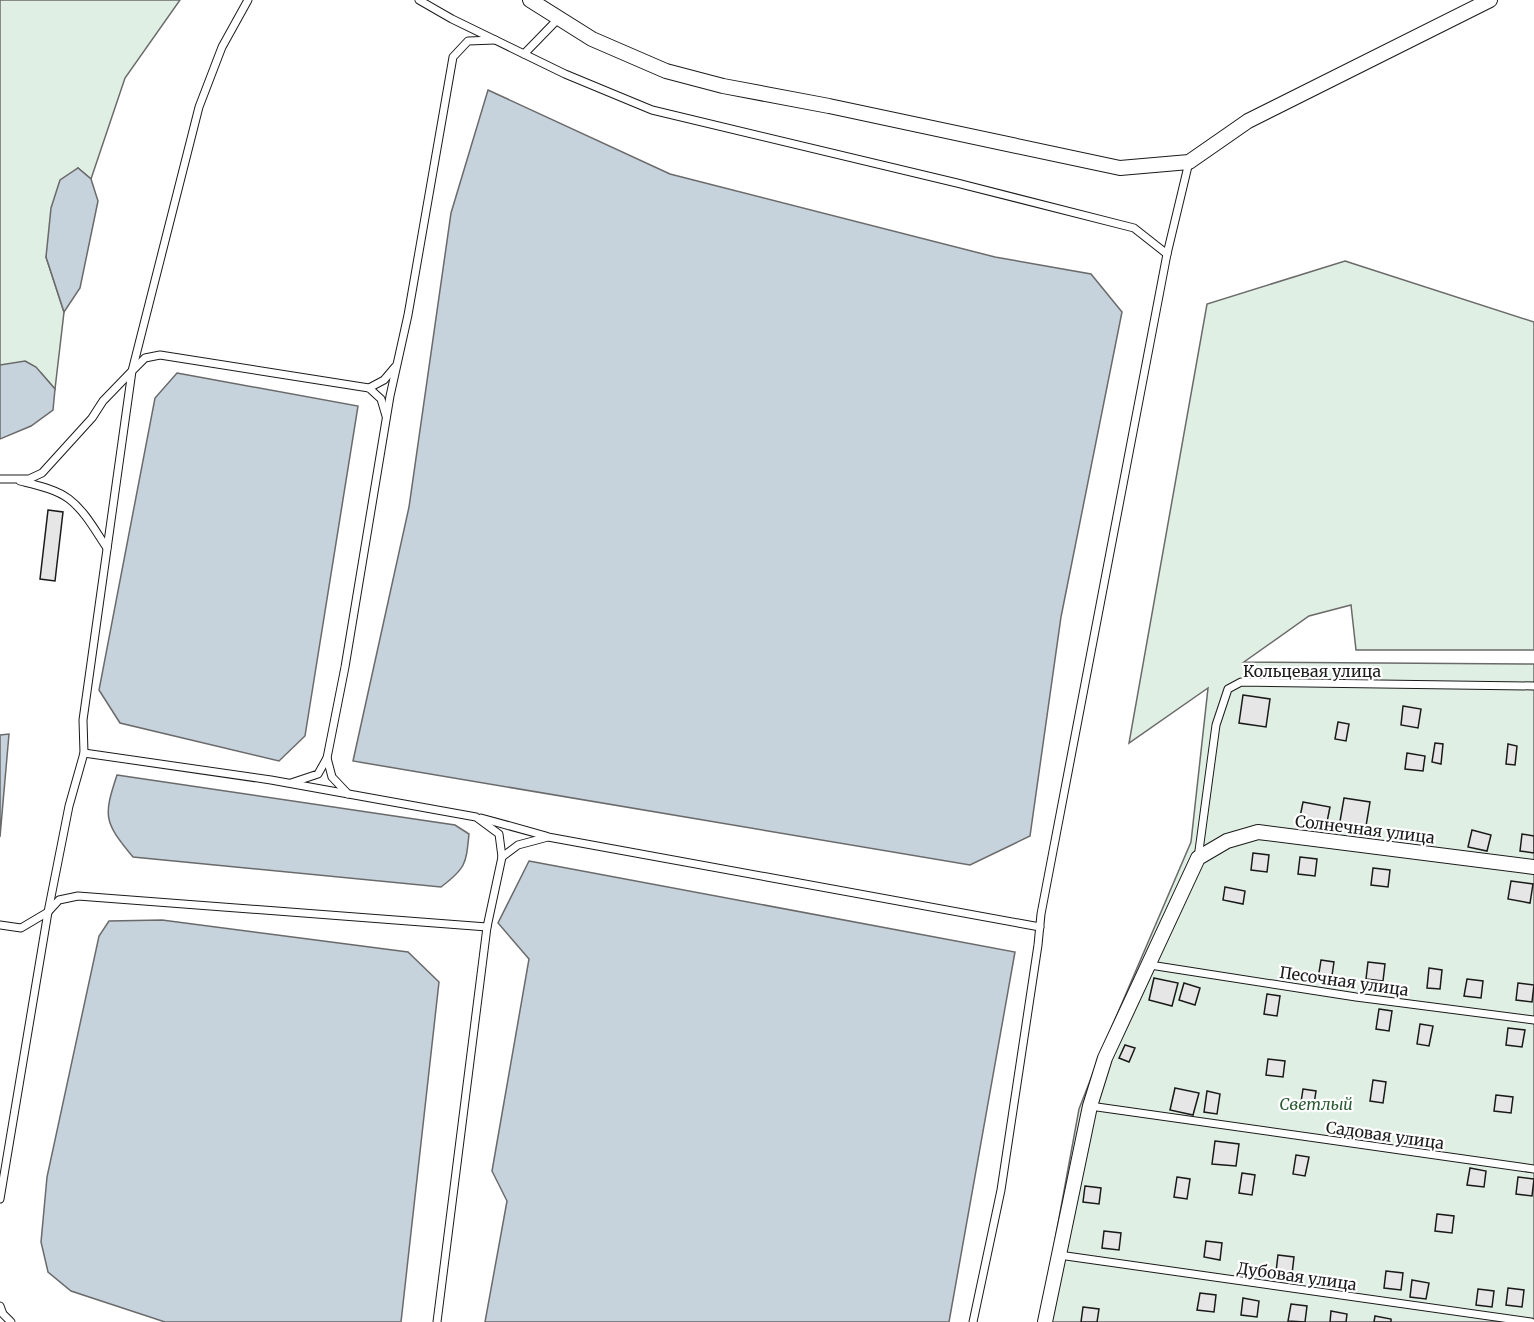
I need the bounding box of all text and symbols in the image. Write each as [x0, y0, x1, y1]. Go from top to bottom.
street label: Кольцевая улица [1243, 661, 1382, 681]
street label: Солнечная улица [1294, 811, 1436, 848]
street label: Песочная улица [1278, 962, 1410, 1000]
park label: Светлый [1279, 1094, 1353, 1114]
street label: Садовая улица [1325, 1117, 1446, 1153]
street label: Дубовая улица [1236, 1258, 1358, 1294]

